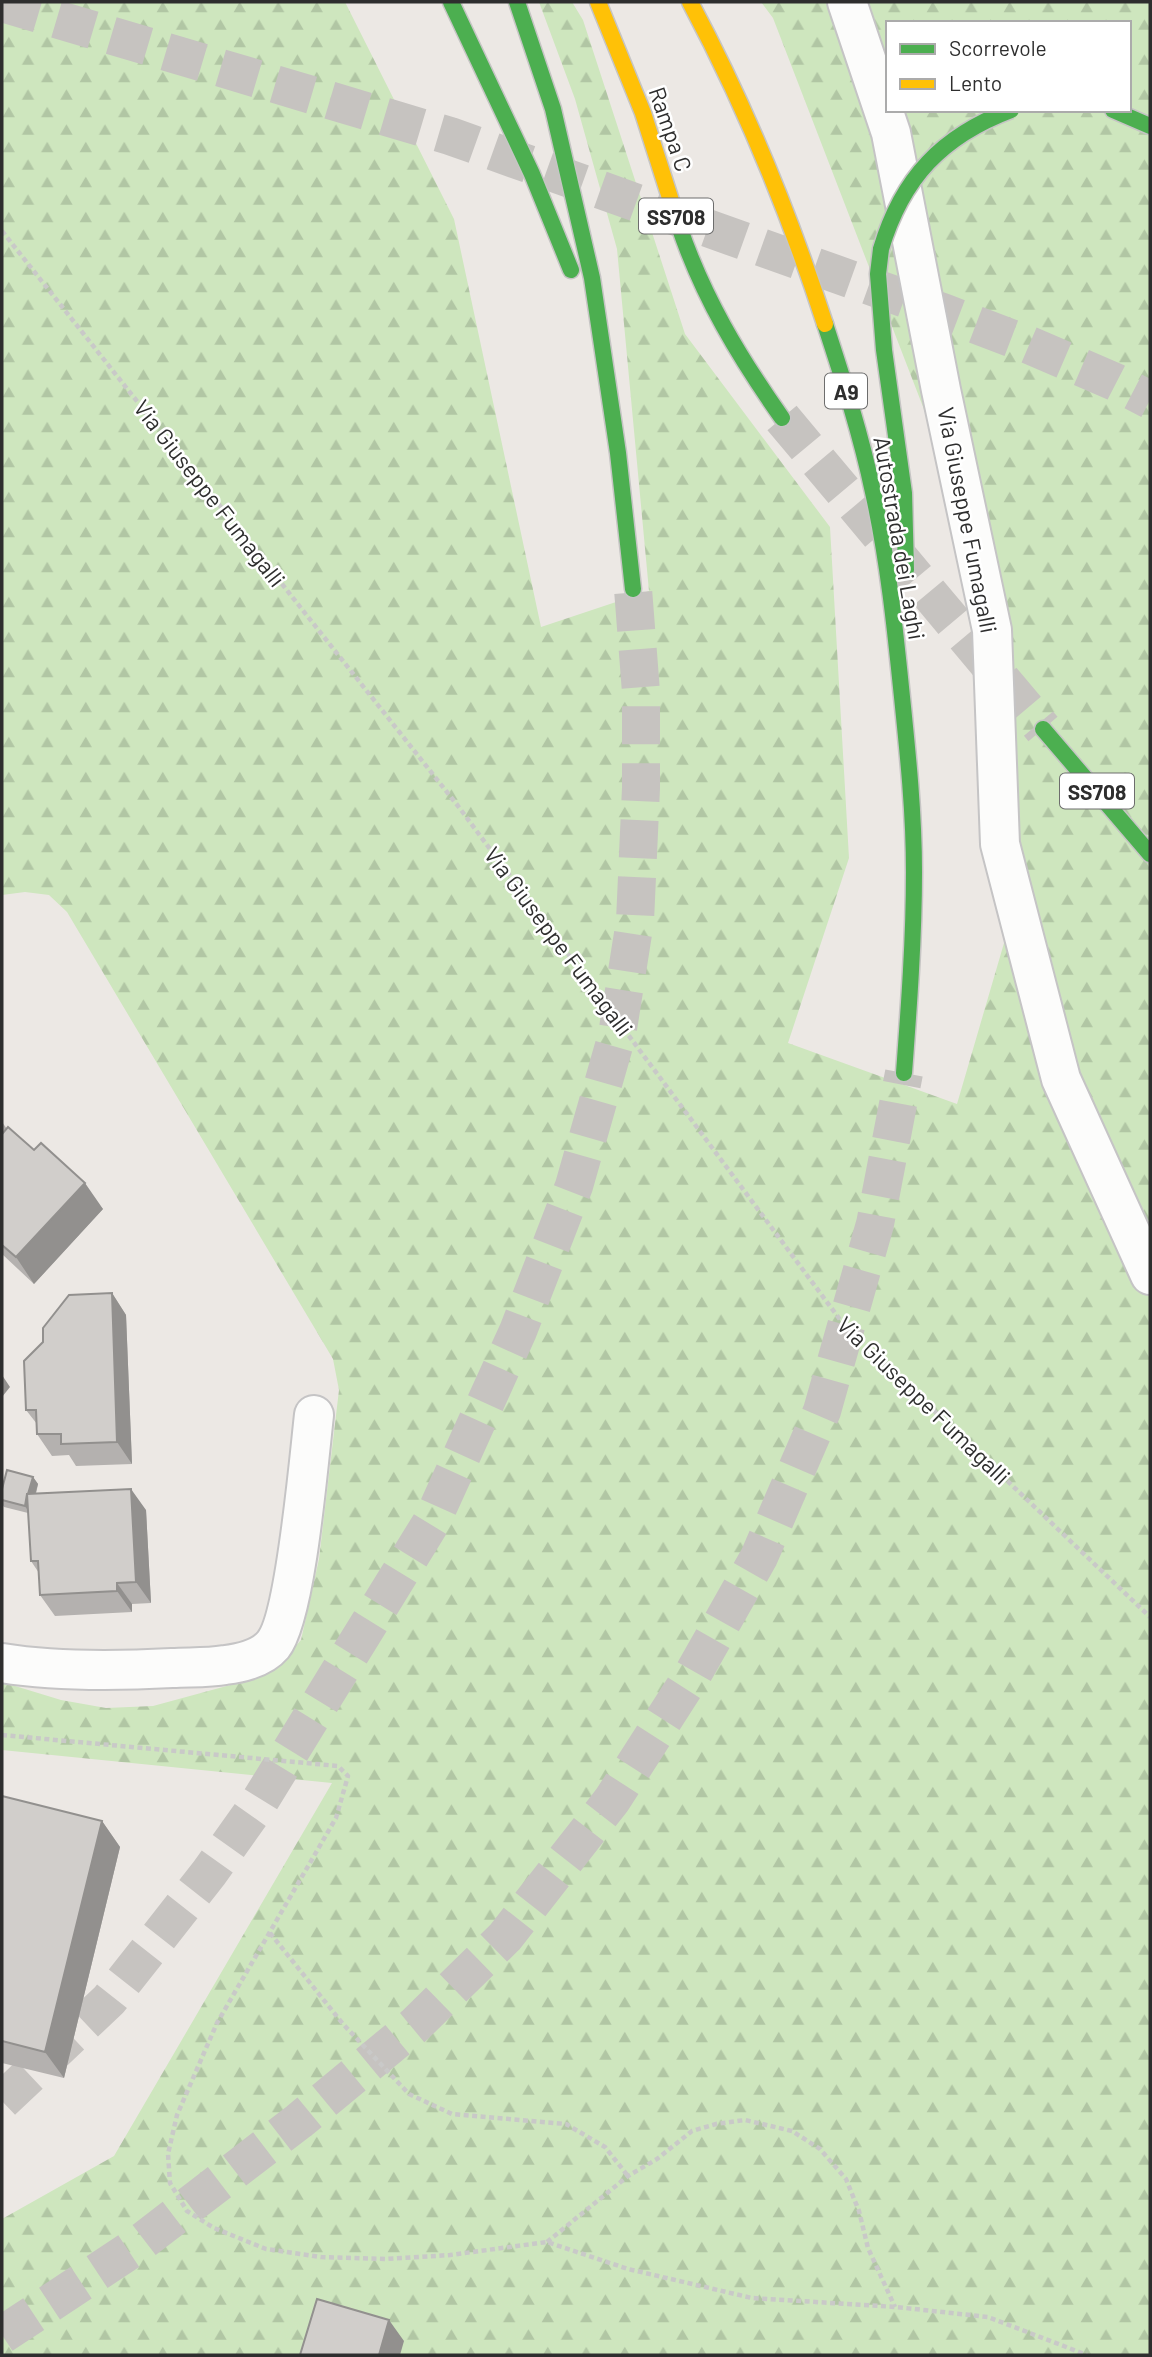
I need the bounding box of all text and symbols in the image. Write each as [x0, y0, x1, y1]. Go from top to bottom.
legend [886, 21, 1131, 112]
text: Scorrevole [949, 35, 1047, 60]
text: Lento [949, 70, 1002, 95]
street label: Rampa C [643, 83, 699, 175]
road number: SS708 [639, 198, 713, 234]
road number: A9 [825, 374, 867, 408]
street label: Via Giuseppe Fumagalli [128, 394, 292, 592]
street label: Via Giuseppe Fumagalli [932, 405, 1004, 635]
street label: Autostrada dei Laghi [868, 434, 932, 642]
road number: SS708 [1060, 774, 1134, 808]
street label: Via Giuseppe Fumagalli [479, 841, 639, 1041]
street label: Via Giuseppe Fumagalli [832, 1310, 1016, 1490]

